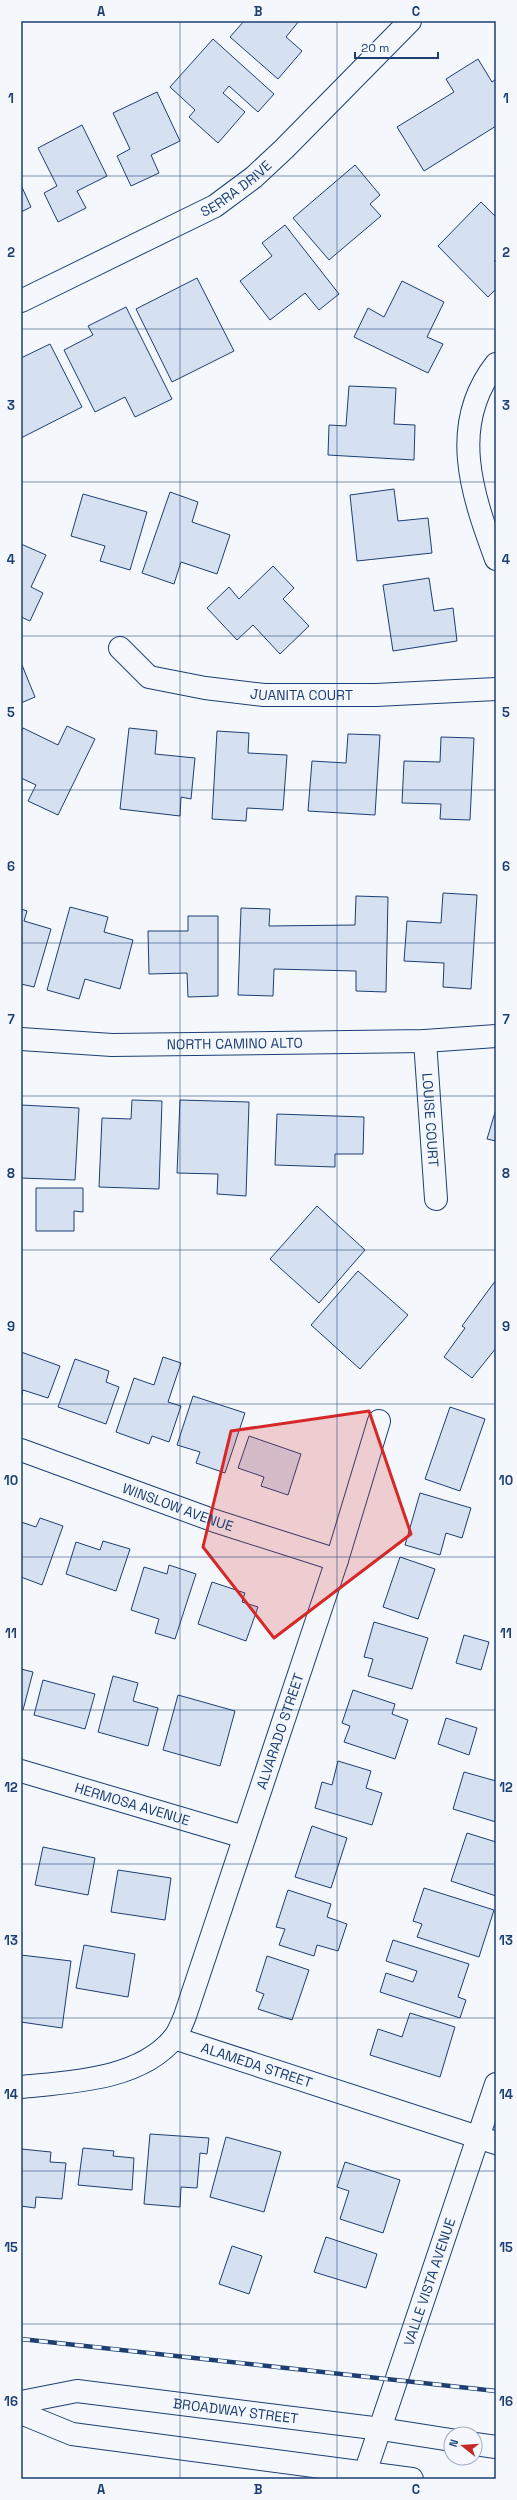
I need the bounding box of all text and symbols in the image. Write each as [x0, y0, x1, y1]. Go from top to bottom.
text: A [97, 3, 106, 20]
text: B [254, 3, 263, 20]
text: C [412, 3, 420, 20]
scale bar [355, 34, 438, 60]
text: 20 m [361, 40, 389, 56]
text: 1 [8, 90, 14, 107]
text: 1 [503, 90, 509, 107]
street label: SERRA DRIVE [197, 156, 275, 221]
text: 2 [7, 244, 15, 261]
text: 2 [502, 244, 510, 261]
text: 3 [7, 397, 15, 414]
text: 3 [502, 397, 510, 414]
text: 4 [7, 551, 15, 568]
text: 4 [502, 551, 510, 568]
street label: JUANITA COURT [249, 684, 353, 704]
text: 5 [7, 704, 15, 721]
text: 5 [502, 704, 510, 721]
text: 6 [7, 858, 15, 875]
text: 6 [502, 858, 510, 875]
text: 7 [7, 1011, 15, 1028]
text: 7 [502, 1011, 510, 1028]
street label: NORTH CAMINO ALTO [167, 1034, 303, 1053]
street label: LOUISE COURT [418, 1072, 443, 1167]
text: 8 [7, 1165, 15, 1182]
text: 8 [502, 1165, 510, 1182]
text: 9 [7, 1318, 15, 1335]
text: 9 [502, 1318, 510, 1335]
text: 10 [4, 1472, 18, 1489]
text: 10 [499, 1472, 513, 1489]
street label: WINSLOW AVENUE [120, 1479, 236, 1535]
text: 11 [5, 1625, 17, 1642]
text: 11 [500, 1625, 512, 1642]
street label: ALVARADO STREET [252, 1671, 308, 1791]
street label: HERMOSA AVENUE [73, 1778, 192, 1829]
text: 12 [4, 1779, 18, 1796]
text: 12 [499, 1779, 513, 1796]
text: 13 [4, 1932, 18, 1949]
text: 13 [499, 1932, 513, 1949]
street label: ALAMEDA STREET [199, 2038, 315, 2092]
text: 14 [4, 2086, 18, 2103]
text: 14 [499, 2086, 513, 2103]
street label: VALLE VISTA AVENUE [399, 2215, 459, 2348]
text: 15 [4, 2239, 18, 2256]
text: 15 [499, 2239, 513, 2256]
text: 16 [4, 2393, 18, 2410]
text: 16 [499, 2393, 513, 2410]
street label: BROADWAY STREET [172, 2394, 299, 2428]
north arrow [443, 2426, 483, 2466]
text: N [446, 2438, 461, 2449]
text: A [97, 2481, 106, 2498]
text: B [254, 2481, 263, 2498]
text: C [412, 2481, 420, 2498]

